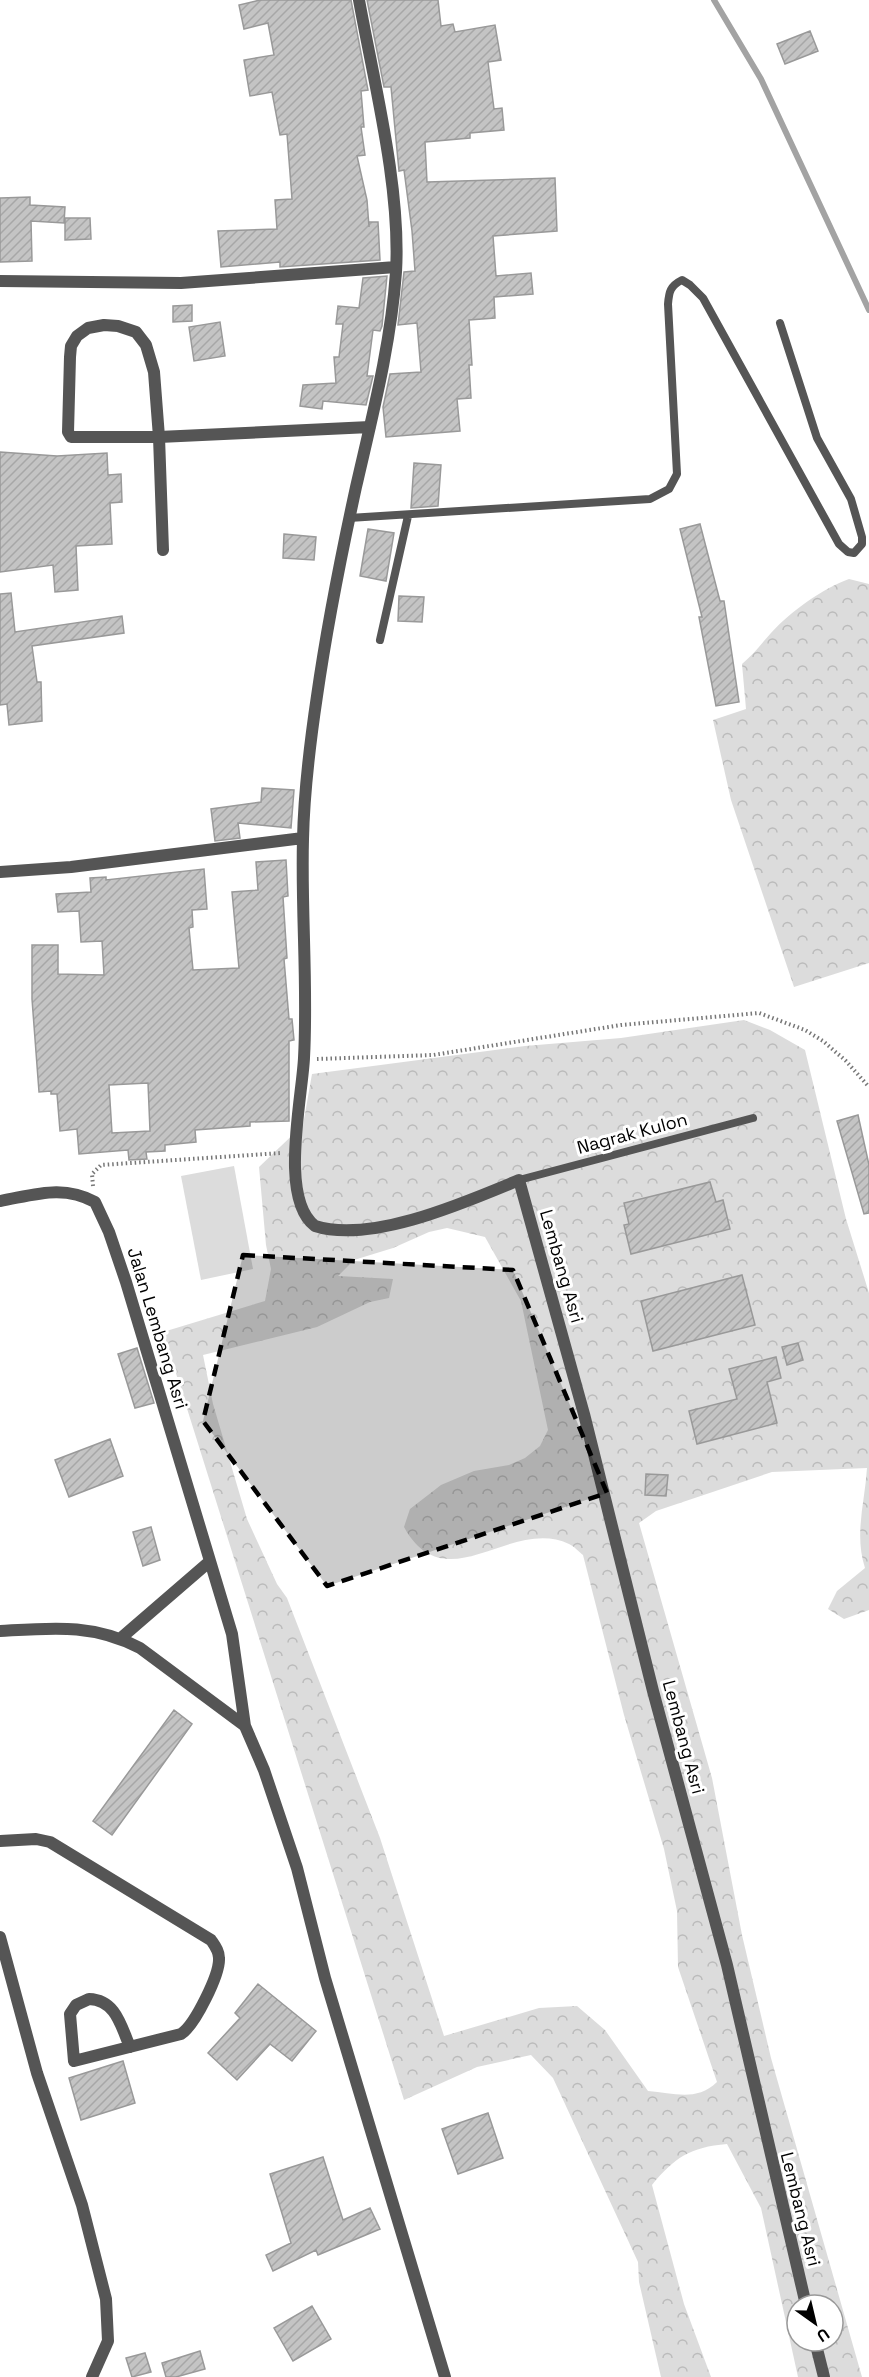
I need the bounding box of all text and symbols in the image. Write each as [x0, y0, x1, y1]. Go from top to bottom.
street label: Nagrak Kulon [574, 1107, 690, 1159]
street label: Lembang Asri [535, 1207, 589, 1325]
street label: Jalan Lembang Asri [122, 1244, 194, 1412]
street label: Lembang Asri [658, 1678, 710, 1796]
street label: Lembang Asri [776, 2150, 826, 2268]
north arrow [785, 2293, 845, 2353]
text: U [813, 2323, 833, 2347]

